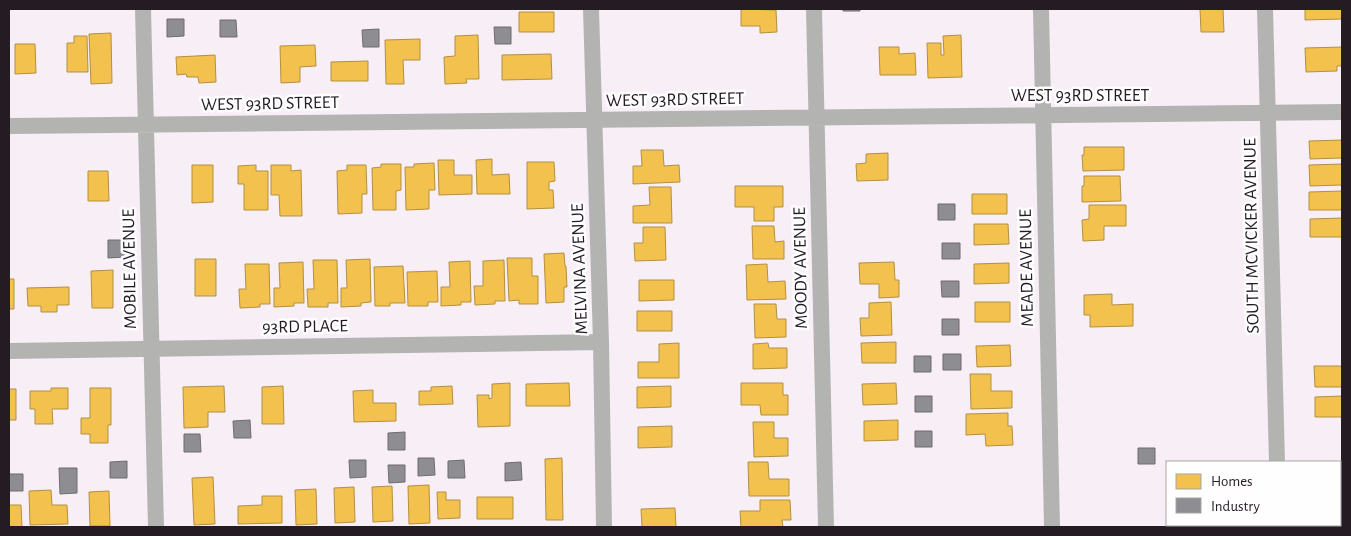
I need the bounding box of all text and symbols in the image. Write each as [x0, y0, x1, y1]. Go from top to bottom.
street label: WEST 93RD STREET [1011, 87, 1149, 105]
street label: WEST 93RD STREET [606, 90, 745, 110]
street label: WEST 93RD STREET [201, 94, 340, 114]
street label: SOUTH MCVICKER AVENUE [1241, 138, 1263, 334]
street label: MELVINA AVENUE [569, 203, 591, 335]
street label: MOODY AVENUE [791, 207, 811, 329]
street label: MOBILE AVENUE [120, 208, 140, 329]
street label: MEADE AVENUE [1017, 209, 1037, 327]
street label: 93RD PLACE [262, 317, 348, 337]
legend [1166, 461, 1341, 526]
text: Homes [1211, 474, 1253, 489]
text: Industry [1211, 499, 1260, 514]

